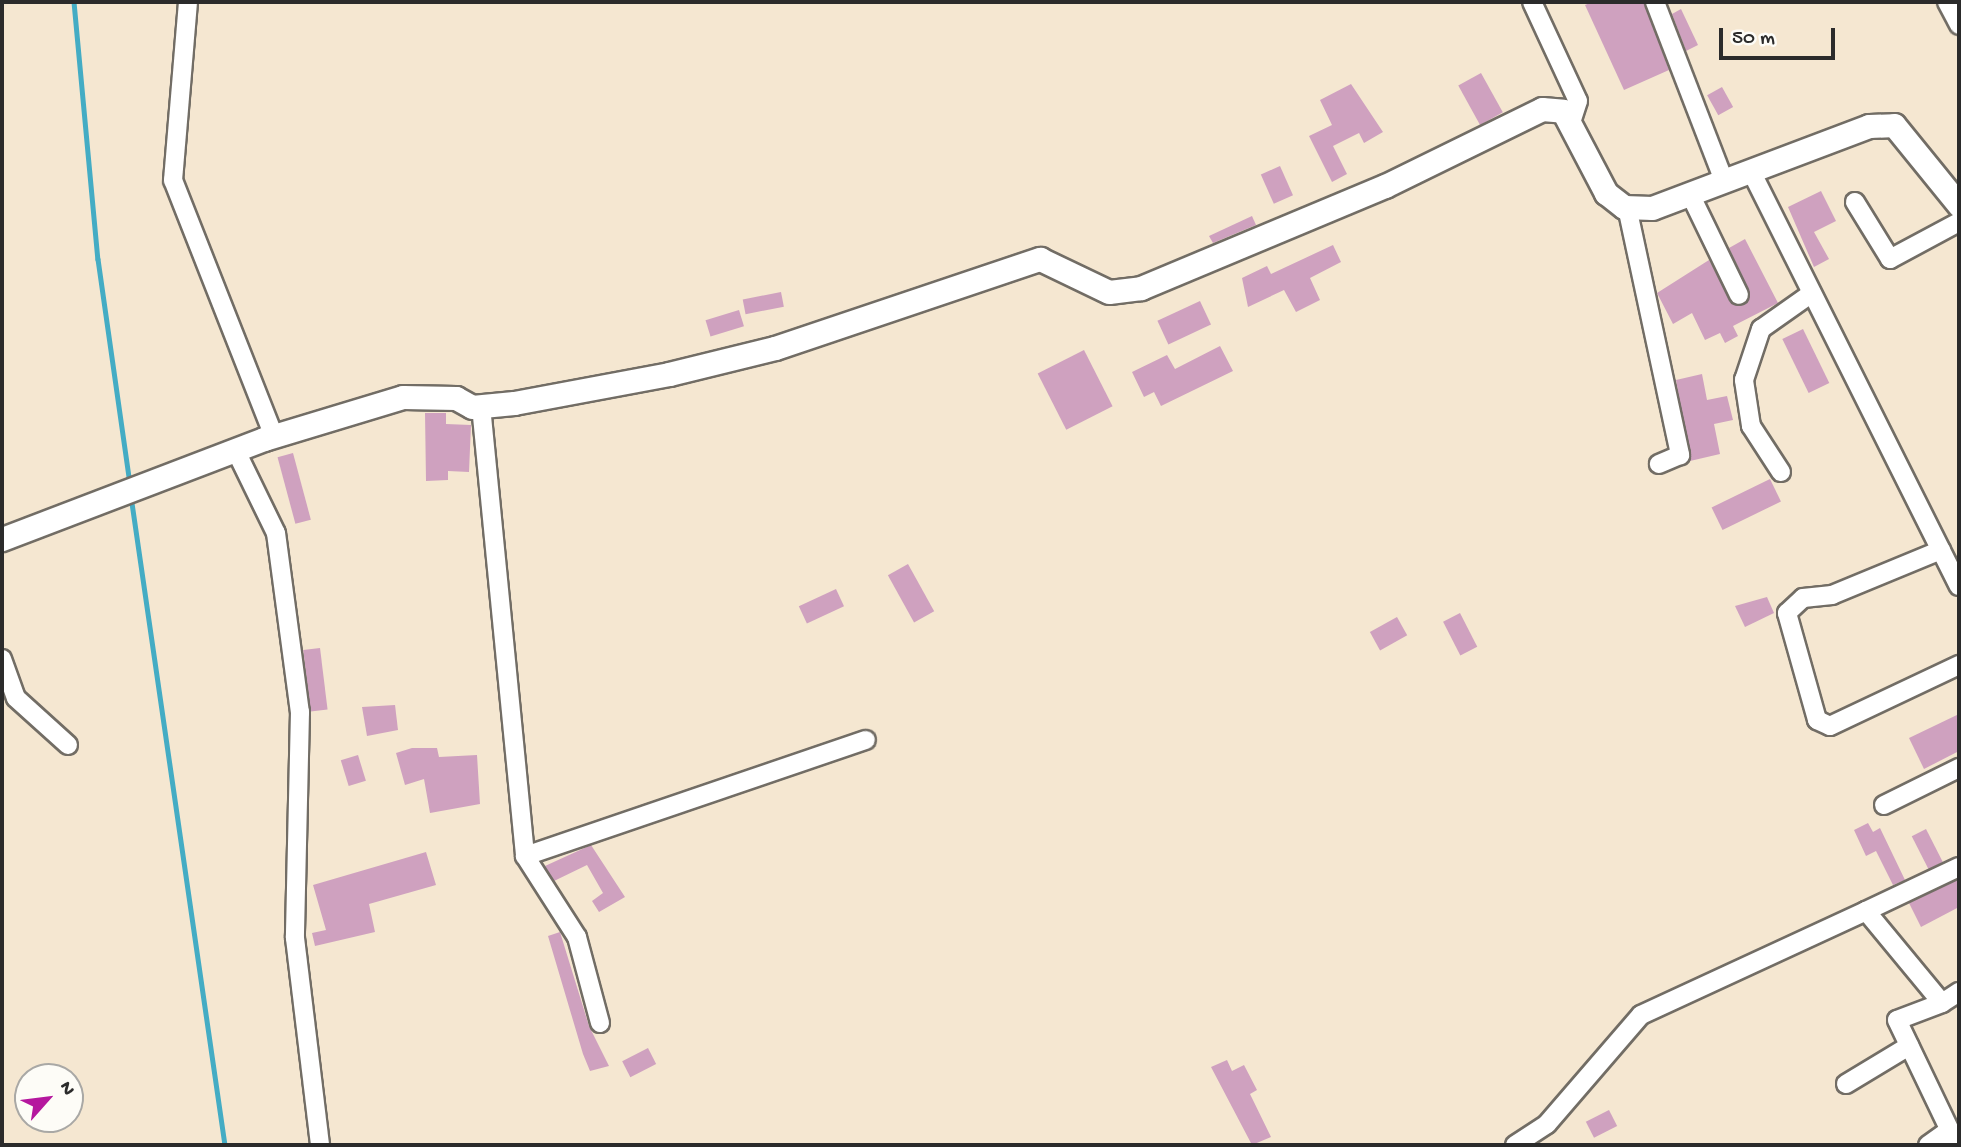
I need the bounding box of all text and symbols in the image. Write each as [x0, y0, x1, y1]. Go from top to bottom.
scale bar [1723, 14, 1839, 58]
text: 50 m [1732, 27, 1775, 52]
north arrow [14, 1063, 84, 1133]
text: N [53, 1078, 79, 1100]

